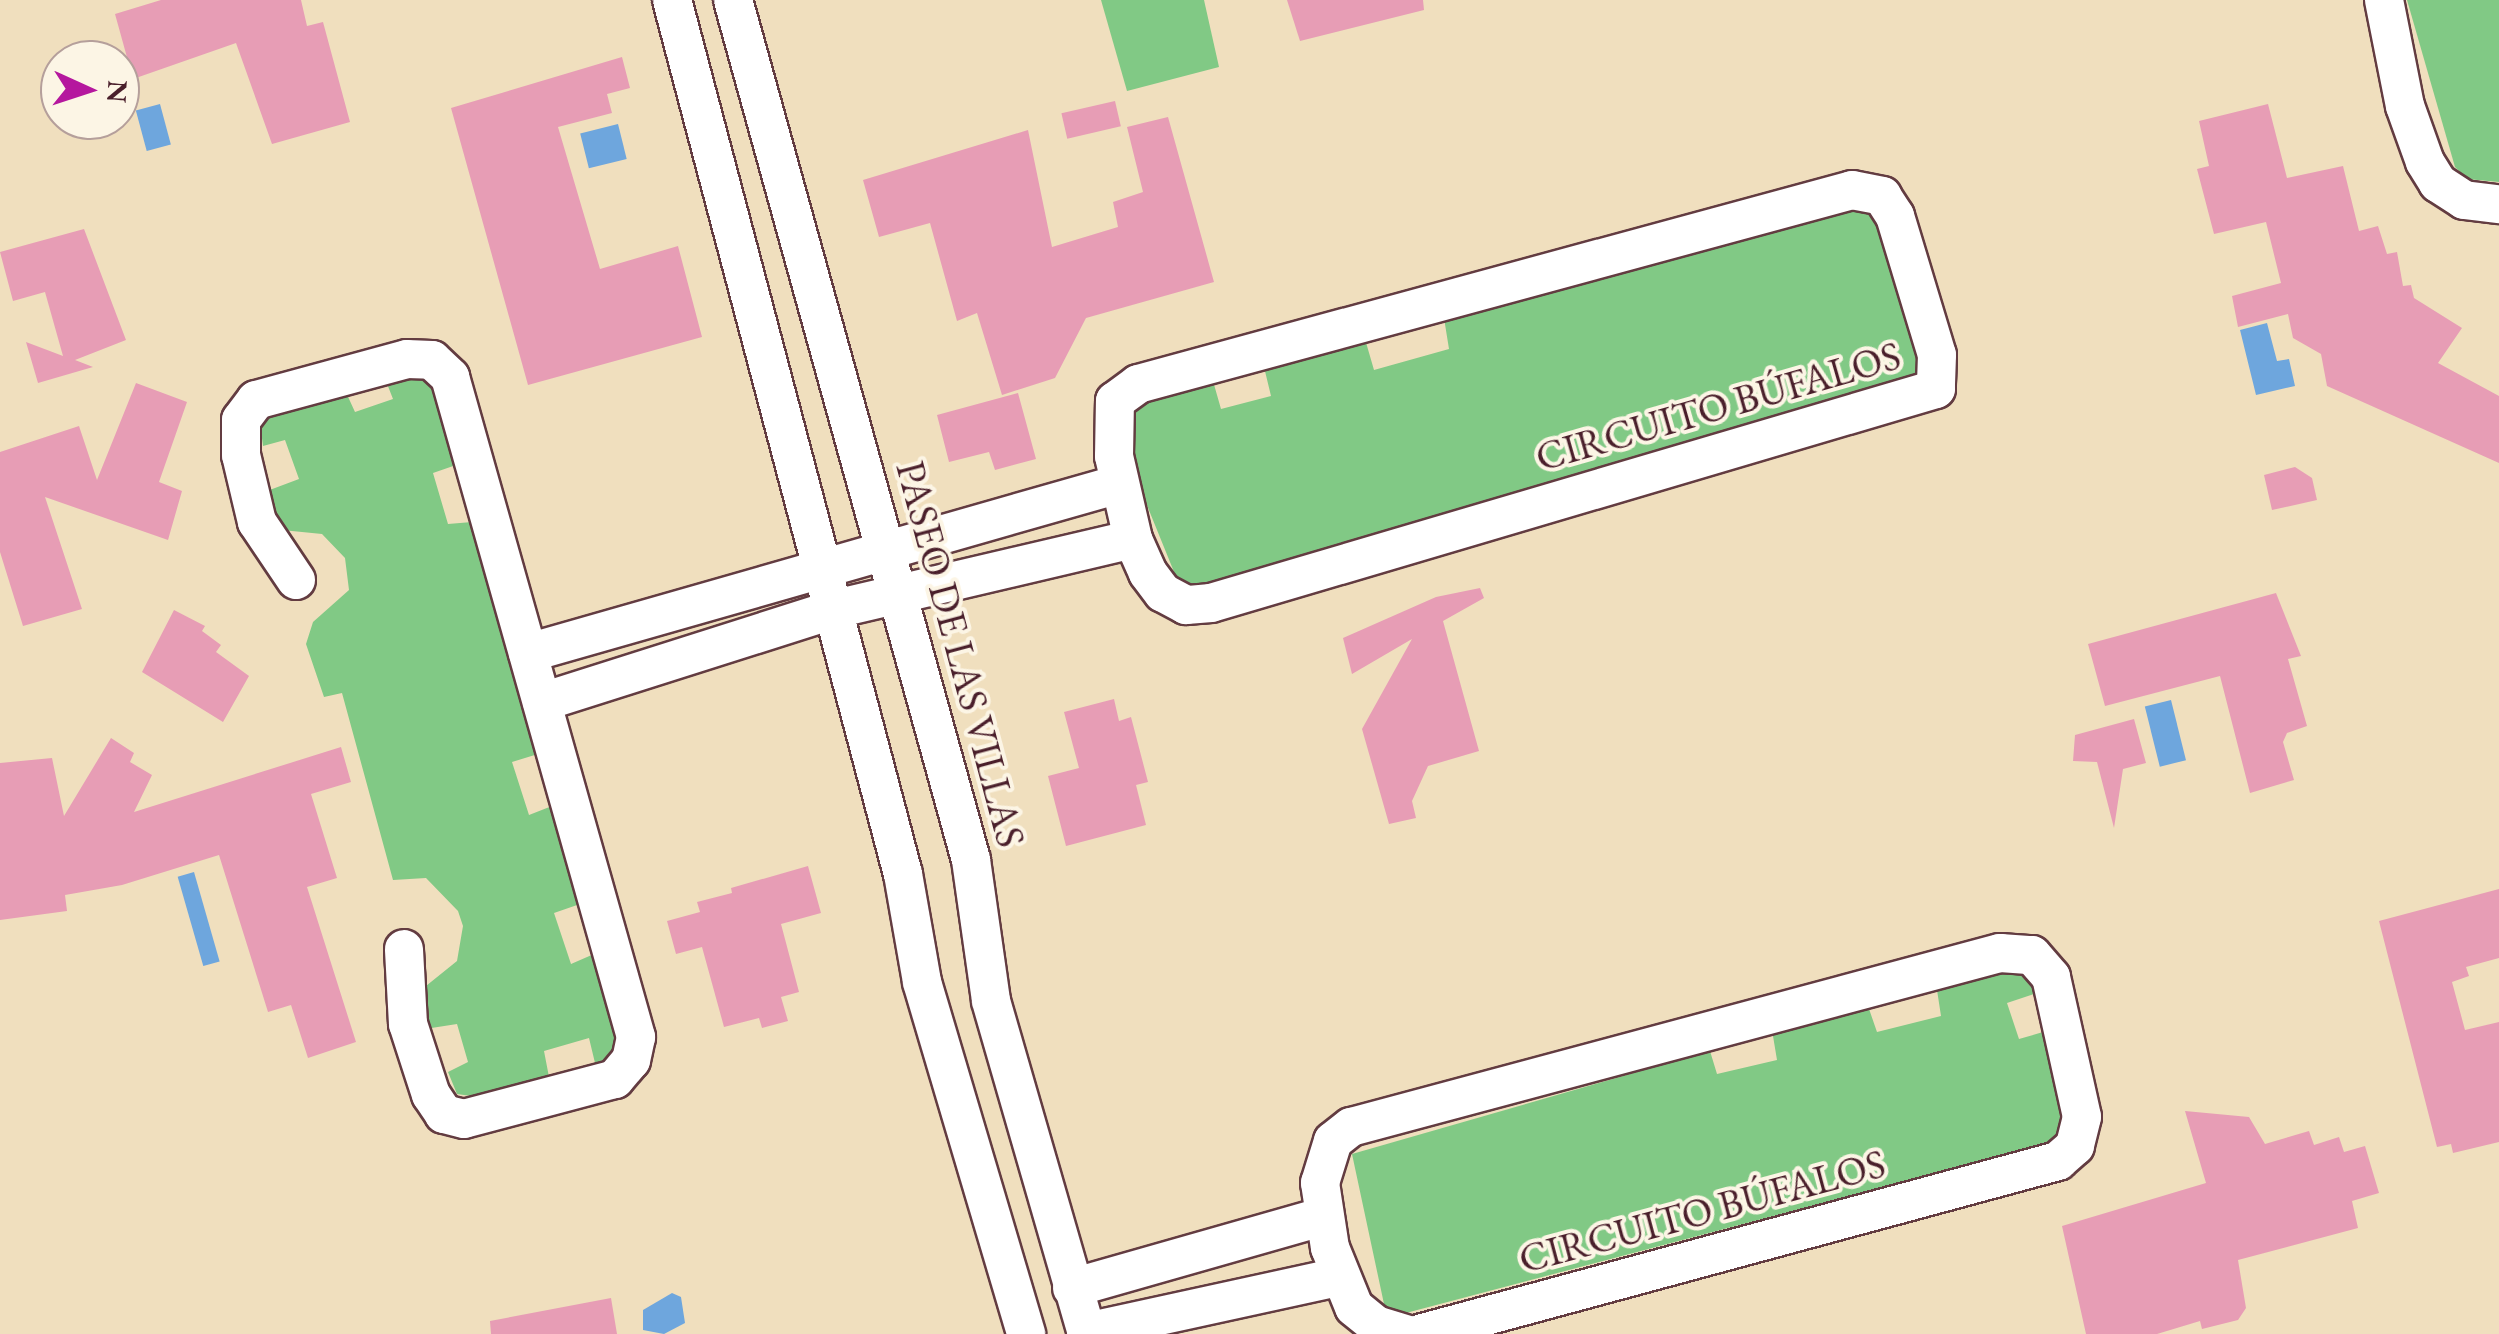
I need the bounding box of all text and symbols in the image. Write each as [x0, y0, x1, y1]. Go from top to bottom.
north arrow [40, 40, 140, 140]
text: N [99, 79, 137, 104]
street label: CIRCUITO BÚFALOS [1530, 331, 1906, 481]
street label: PASEO DE LAS VILLAS [886, 456, 1036, 852]
street label: CIRCUITO BÚFALOS [1514, 1139, 1890, 1283]

